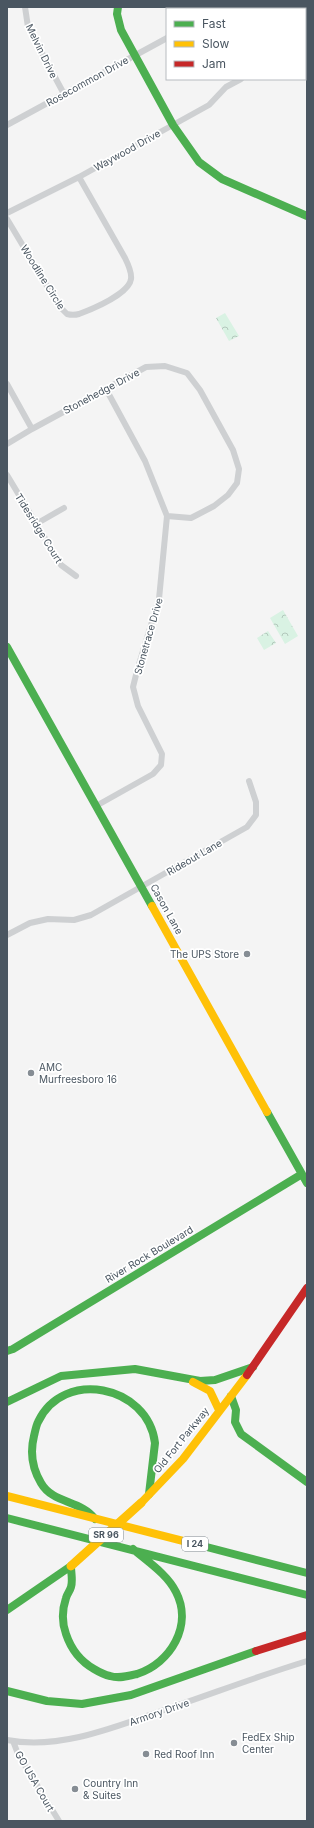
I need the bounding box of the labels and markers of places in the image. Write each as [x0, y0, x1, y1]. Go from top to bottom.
place label: The UPS Store [170, 948, 239, 960]
marker: The UPS Store [242, 949, 252, 959]
place label: AMC Murfreesboro 16 [39, 1061, 117, 1085]
marker: AMC Murfreesboro 16 [26, 1068, 36, 1078]
place label: FedEx Ship Center [242, 1731, 295, 1755]
marker: FedEx Ship Center [229, 1738, 239, 1748]
place label: Red Roof Inn [154, 1748, 214, 1760]
marker: Red Roof Inn [141, 1749, 151, 1759]
place label: Country Inn & Suites [83, 1777, 138, 1801]
marker: Country Inn & Suites [70, 1784, 80, 1794]

